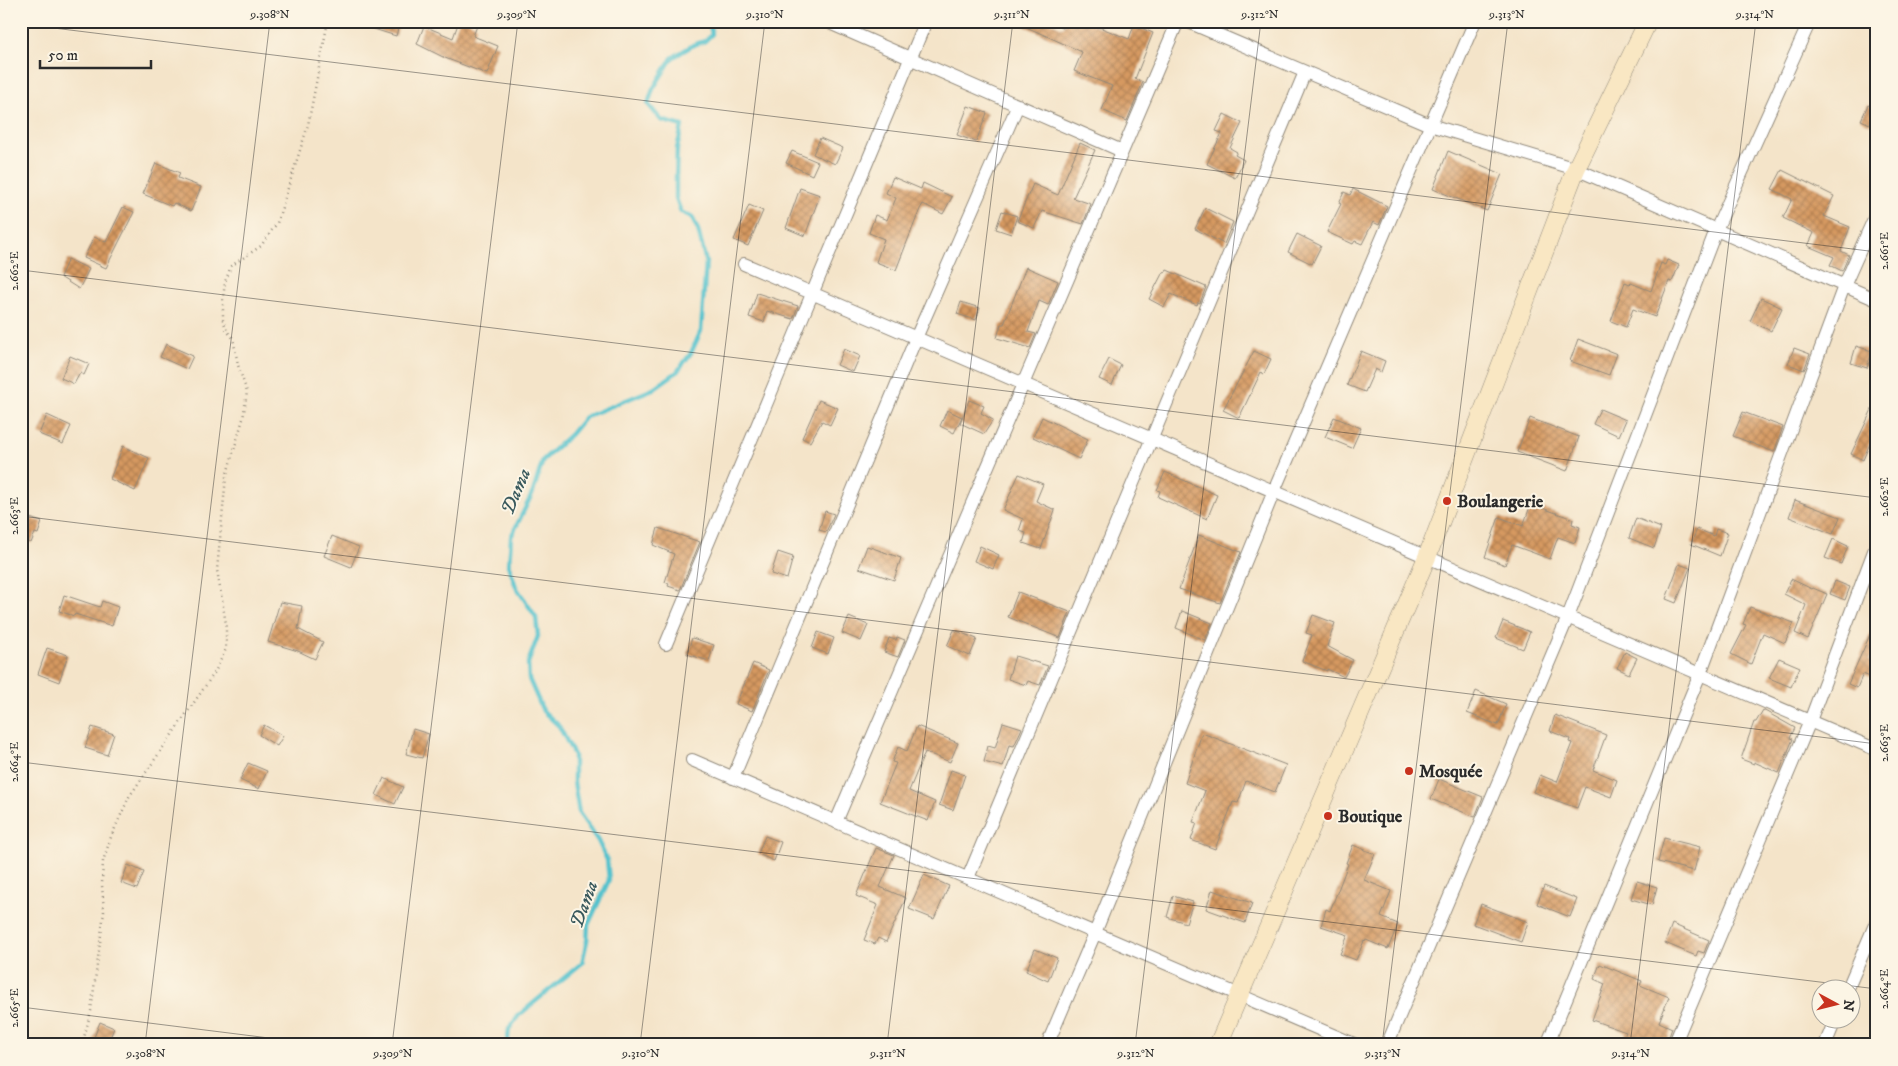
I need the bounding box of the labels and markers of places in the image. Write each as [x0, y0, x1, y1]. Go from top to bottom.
place label: Boulangerie [1457, 491, 1544, 513]
marker: Boulangerie [1441, 495, 1453, 507]
place label: Mosquée [1419, 761, 1483, 783]
marker: Mosquée [1403, 765, 1415, 777]
place label: Boutique [1338, 806, 1403, 828]
marker: Boutique [1322, 810, 1334, 822]

